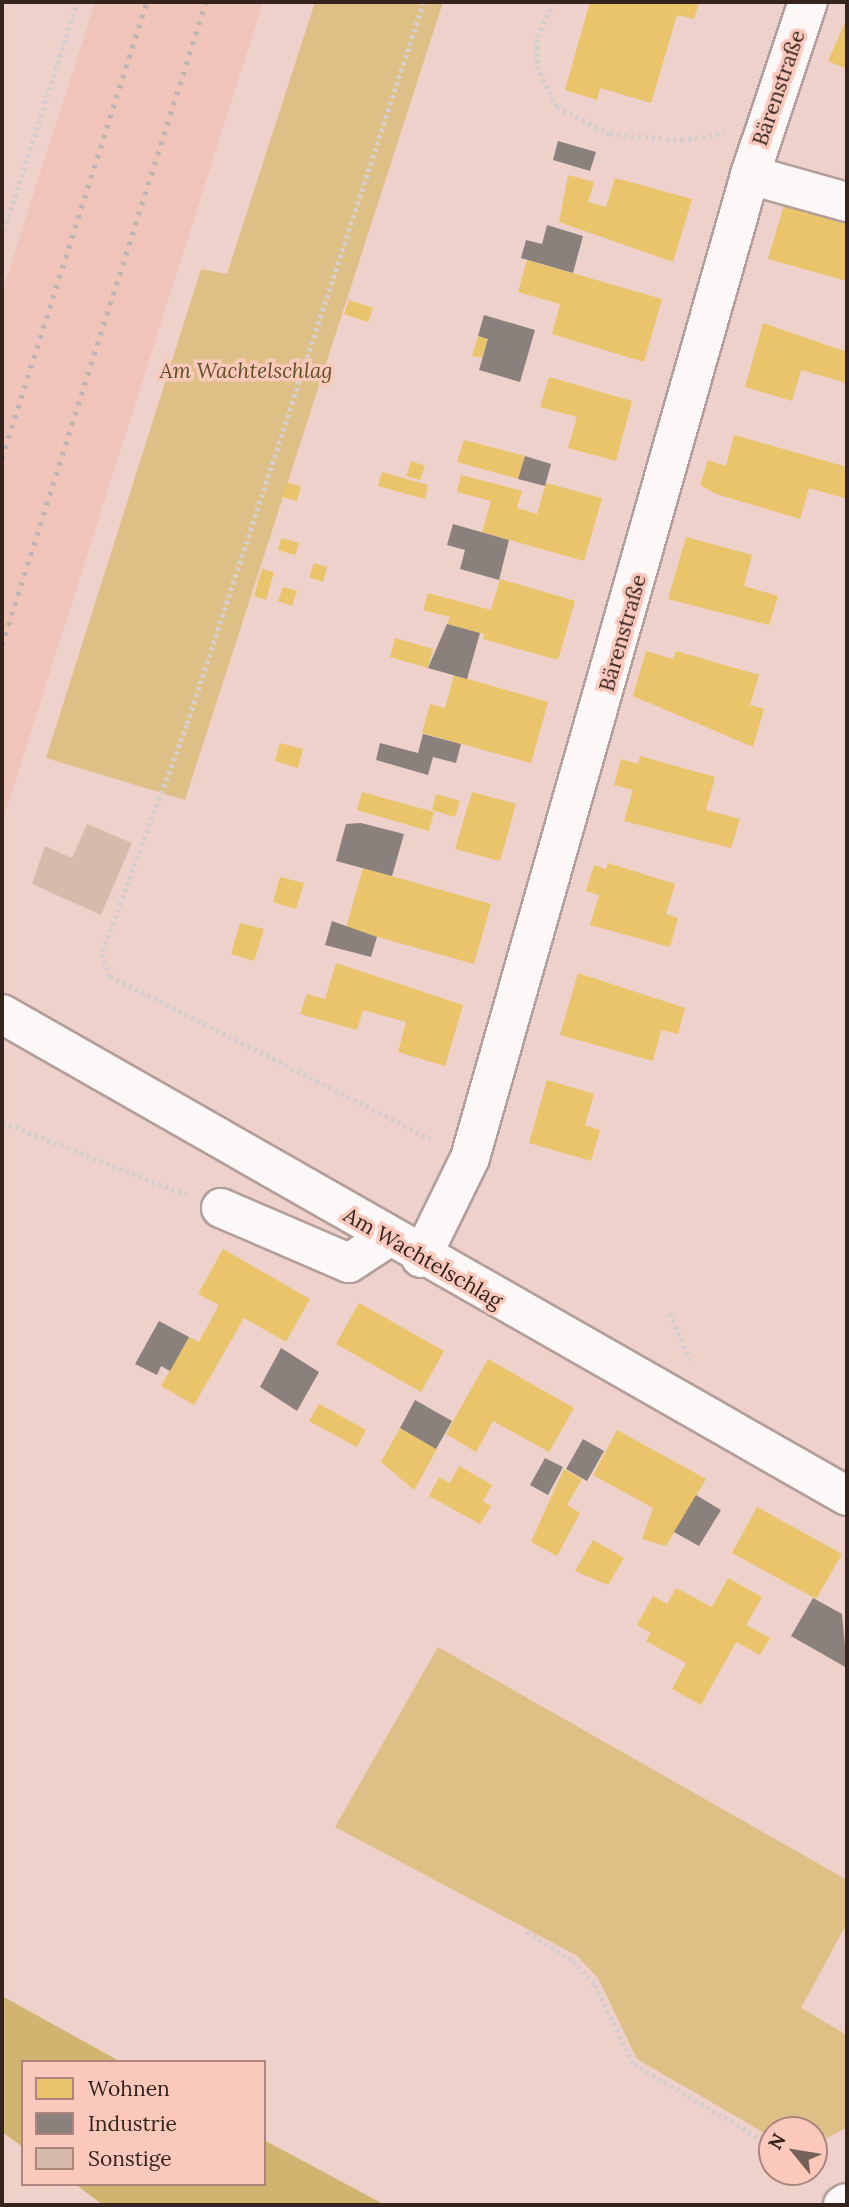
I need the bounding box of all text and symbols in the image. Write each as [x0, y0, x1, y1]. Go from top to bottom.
street label: Bärenstraße [748, 27, 810, 149]
park label: Am Wachtelschlag [160, 358, 332, 384]
street label: Bärenstraße [594, 572, 652, 694]
street label: Am Wachtelschlag [339, 1202, 507, 1314]
legend [21, 2060, 266, 2186]
text: Wohnen [88, 2075, 170, 2102]
text: Industrie [88, 2110, 177, 2137]
north arrow [758, 2116, 828, 2186]
text: N [762, 2129, 791, 2154]
text: Sonstige [88, 2145, 172, 2172]

